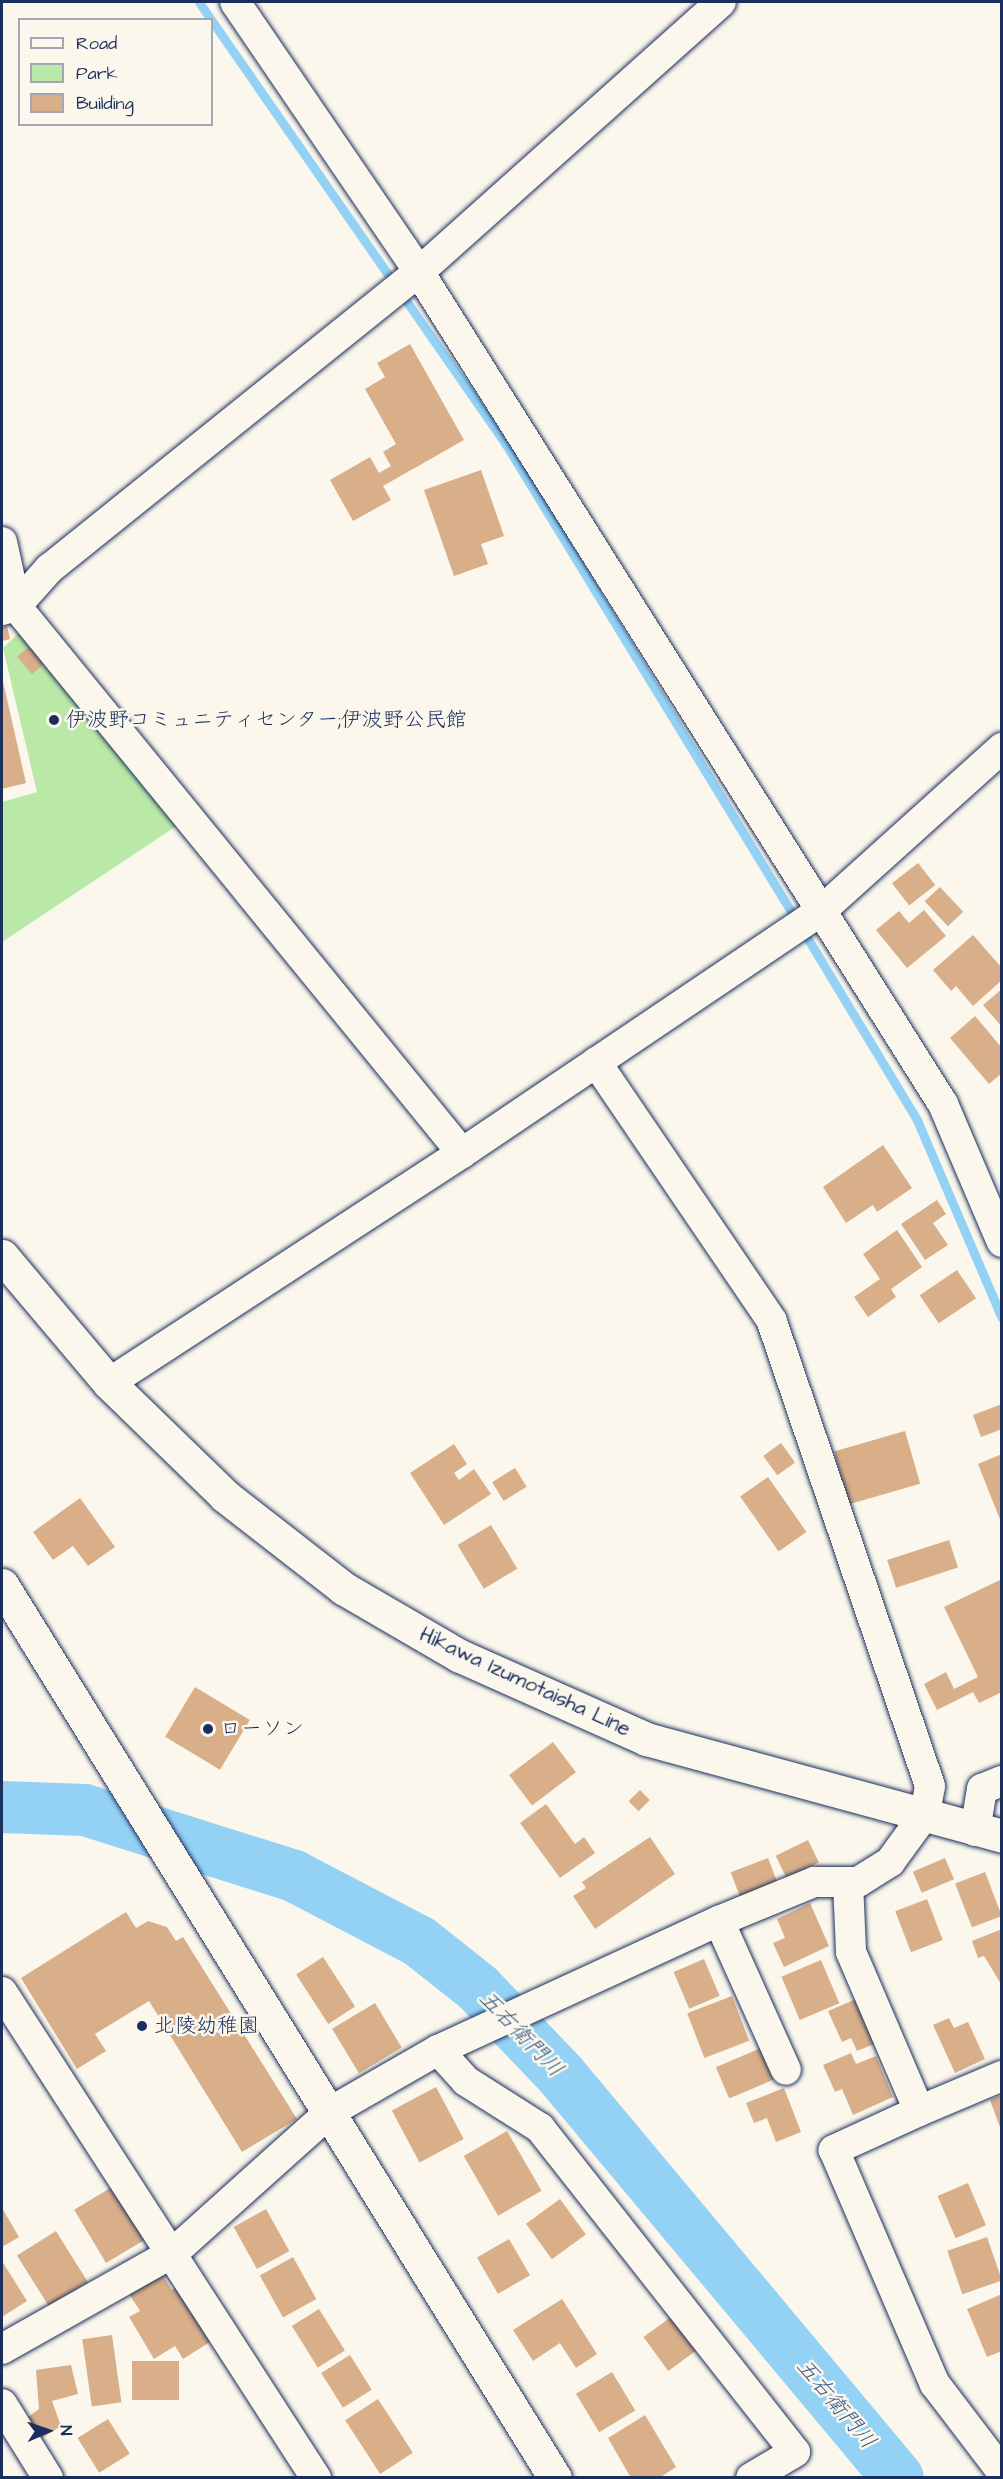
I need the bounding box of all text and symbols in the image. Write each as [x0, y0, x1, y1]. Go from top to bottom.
legend [18, 18, 213, 126]
text: Road [76, 31, 117, 56]
text: Park [76, 61, 118, 86]
text: Building [76, 91, 134, 116]
place label: 伊波野コミュニティセンター;伊波野公民館 [66, 707, 468, 733]
marker: 伊波野コミュニティセンター;伊波野公民館 [47, 713, 61, 727]
street label: Hikawa Izumotaisha Line [415, 1622, 635, 1742]
place label: ローソン [220, 1716, 304, 1742]
marker: ローソン [201, 1722, 215, 1736]
water label: 五右衛門川 [473, 1985, 569, 2083]
place label: 北陵幼稚園 [154, 2013, 259, 2039]
marker: 北陵幼稚園 [135, 2019, 149, 2033]
water label: 五右衛門川 [791, 2353, 881, 2455]
north arrow [18, 2401, 78, 2461]
text: N [55, 2425, 77, 2436]

